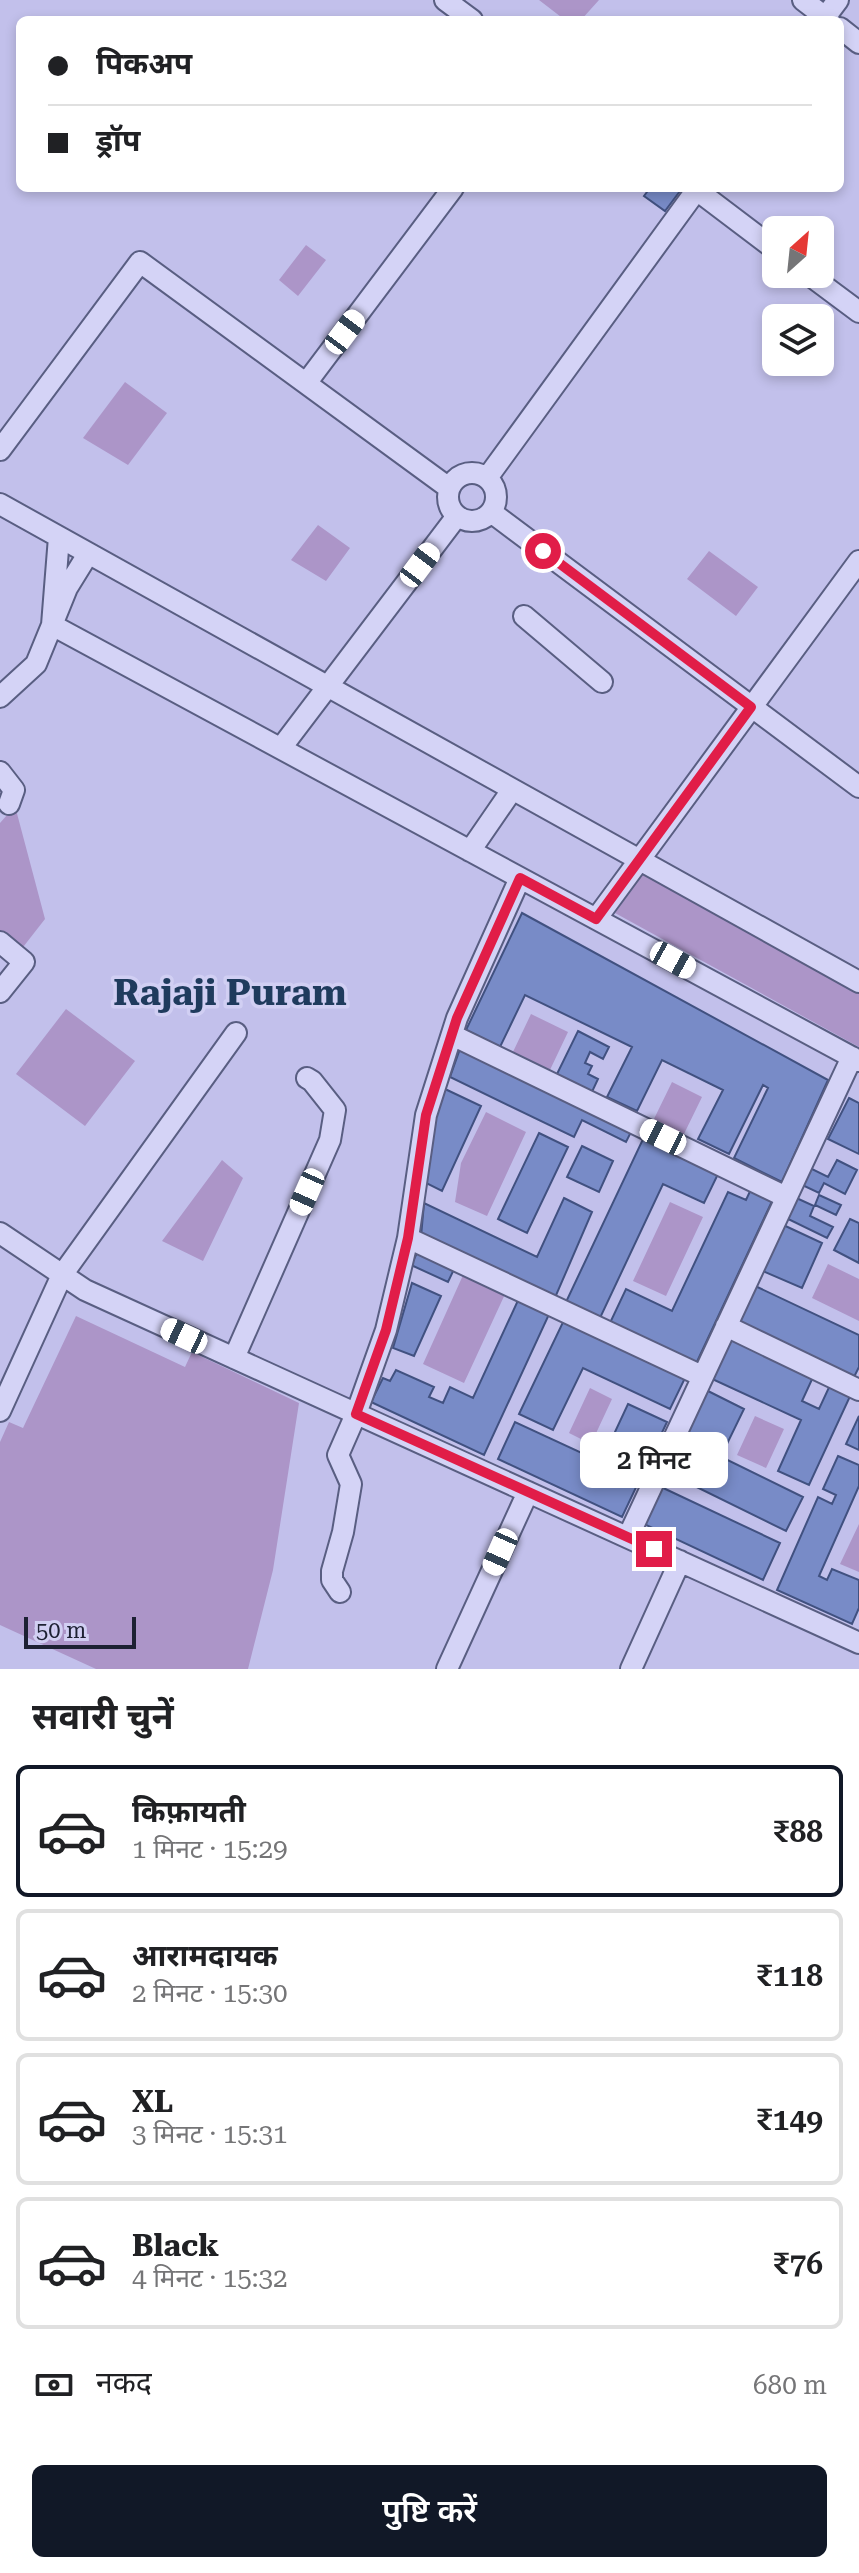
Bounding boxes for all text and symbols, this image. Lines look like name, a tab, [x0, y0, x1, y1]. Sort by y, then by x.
text: पिकअप	[96, 46, 192, 81]
text: ड्रॉप	[96, 123, 140, 158]
north arrow	[762, 216, 834, 288]
map controls	[762, 216, 834, 376]
button: layers	[762, 304, 834, 376]
car	[321, 306, 369, 358]
route start	[525, 533, 561, 569]
car	[396, 539, 444, 591]
car	[646, 938, 700, 982]
district label: Rajaji Puram	[113, 972, 347, 1014]
car	[636, 1116, 690, 1158]
car	[286, 1165, 328, 1219]
car	[157, 1315, 211, 1357]
callout: 2 मिनट	[580, 1433, 728, 1489]
text: 2 मिनट	[617, 1445, 691, 1475]
car	[479, 1525, 521, 1579]
route end	[636, 1531, 672, 1567]
scale bar	[24, 1613, 136, 1649]
text: 50 m	[36, 1618, 86, 1643]
text: सवारी चुनें	[32, 1696, 174, 1738]
text: किफ़ायती	[132, 1794, 246, 1829]
icon: car	[36, 1795, 108, 1867]
text: ₹88	[773, 1814, 823, 1849]
text: 1 मिनट · 15:29	[132, 1834, 288, 1864]
text: आरामदायक	[132, 1938, 278, 1973]
icon: car	[36, 1939, 108, 2011]
text: ₹118	[756, 1958, 823, 1993]
text: 2 मिनट · 15:30	[132, 1978, 288, 2008]
icon: car	[36, 2083, 108, 2155]
text: XL	[132, 2084, 173, 2119]
text: ₹149	[756, 2102, 823, 2137]
text: 3 मिनट · 15:31	[132, 2119, 288, 2149]
icon: car	[36, 2227, 108, 2299]
text: Black	[132, 2228, 219, 2263]
text: ₹76	[773, 2246, 823, 2281]
text: 4 मिनट · 15:32	[132, 2263, 288, 2293]
icon: cash	[32, 2363, 76, 2407]
text: नकद	[96, 2365, 152, 2400]
text: 680 m	[753, 2370, 827, 2400]
button: पुष्टि करें	[32, 2465, 827, 2557]

